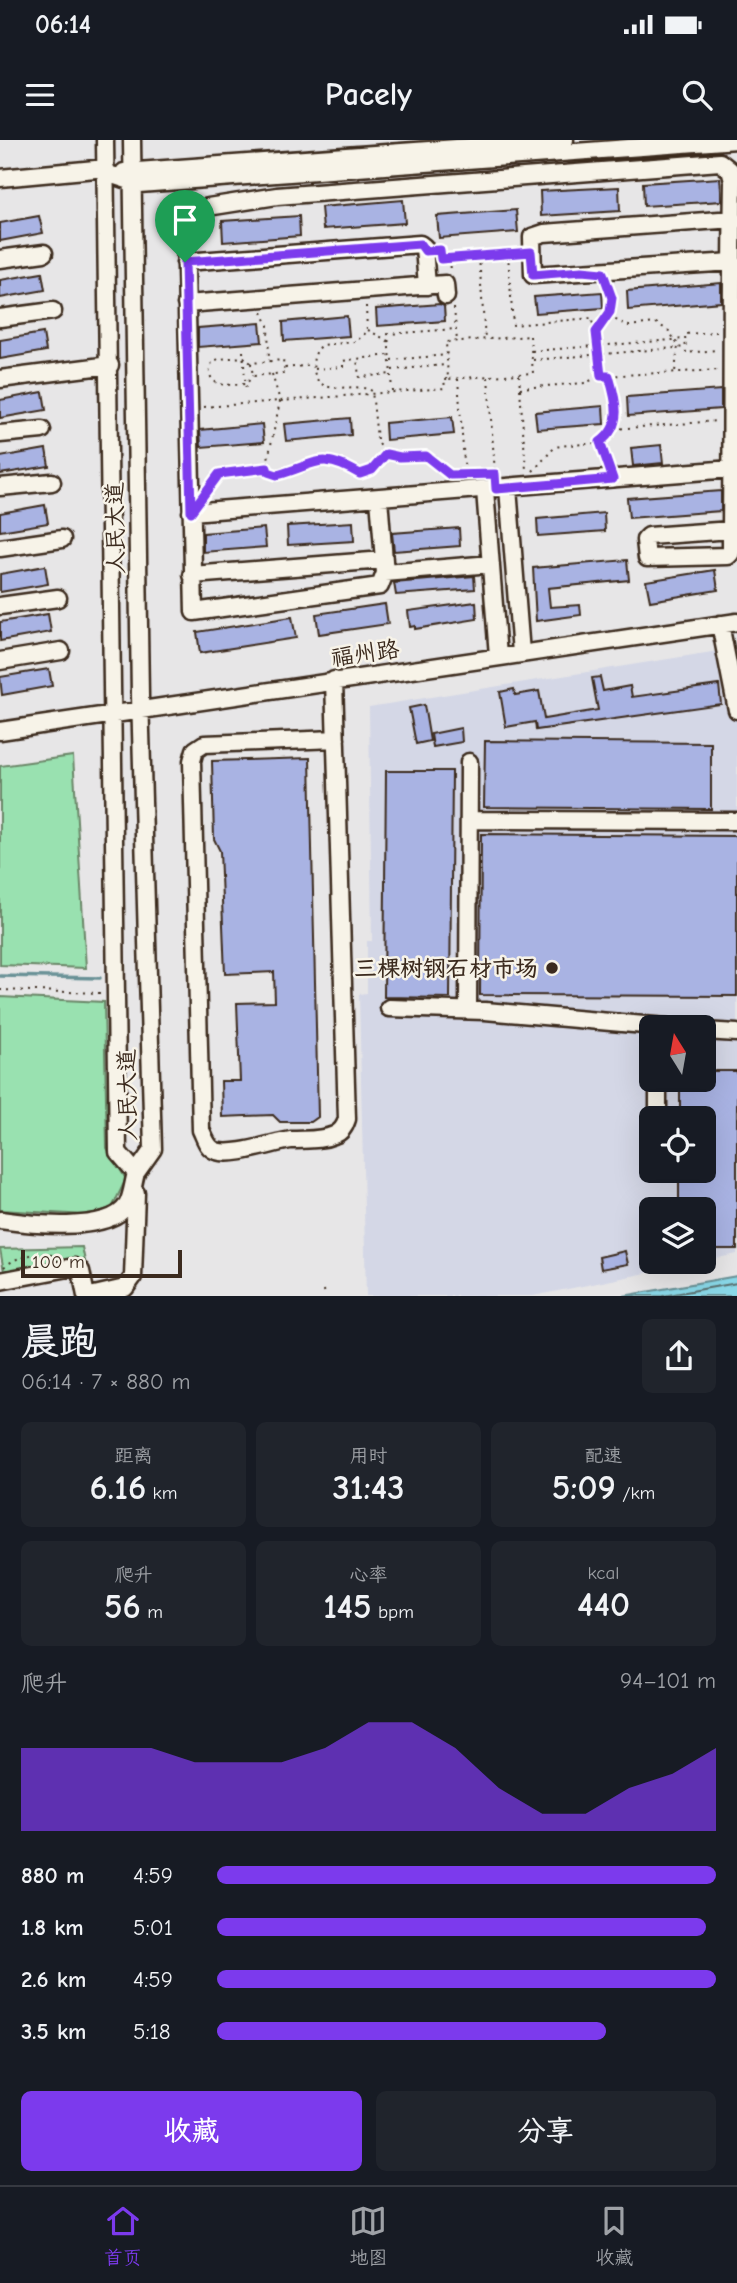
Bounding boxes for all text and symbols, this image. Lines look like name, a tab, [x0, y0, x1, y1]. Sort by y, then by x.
text: 06:14	[35, 10, 91, 40]
icon: menu	[21, 76, 59, 114]
text: Pacely	[325, 76, 412, 113]
icon: search	[678, 76, 716, 114]
pin	[155, 190, 215, 262]
icon: arrive	[166, 201, 204, 239]
street label: 人民大道	[101, 482, 130, 574]
street label: 福州路	[329, 635, 401, 672]
place label: 三棵树钢石材市场	[354, 955, 538, 982]
marker: 三棵树钢石材市场	[544, 960, 560, 976]
north arrow	[639, 1015, 716, 1092]
map controls	[639, 1015, 716, 1274]
street label: 人民大道	[113, 1049, 142, 1141]
button: locate	[639, 1106, 716, 1183]
button: layers	[639, 1197, 716, 1274]
scale bar	[21, 1247, 182, 1279]
text: 100 m	[32, 1251, 85, 1273]
button: share	[642, 1319, 716, 1393]
text: 晨跑	[21, 1320, 97, 1364]
text: 06:14 · 7 × 880 m	[21, 1368, 191, 1395]
text: 距离	[114, 1445, 153, 1467]
text: 用时	[349, 1445, 388, 1467]
text: 配速	[584, 1445, 623, 1467]
text: 6.16	[90, 1467, 146, 1508]
text: 31:43	[333, 1467, 404, 1508]
text: 5:09	[552, 1467, 616, 1508]
text: km	[146, 1482, 177, 1504]
text: /km	[616, 1482, 655, 1504]
text: kcal	[588, 1562, 619, 1584]
text: 爬升	[114, 1564, 153, 1586]
text: 心率	[349, 1564, 388, 1586]
text: 440	[577, 1584, 630, 1625]
text: 56	[104, 1586, 141, 1627]
text: 145	[323, 1586, 372, 1627]
text: m	[141, 1601, 163, 1623]
text: bpm	[372, 1601, 414, 1623]
text: 94–101 m	[620, 1667, 716, 1694]
text: 爬升	[21, 1670, 67, 1697]
text: 880 m	[21, 1862, 84, 1889]
text: 4:59	[133, 1862, 173, 1889]
text: 1.8 km	[21, 1914, 84, 1941]
text: 5:01	[133, 1914, 173, 1941]
text: 2.6 km	[21, 1966, 86, 1993]
text: 4:59	[133, 1966, 173, 1993]
text: 3.5 km	[21, 2018, 86, 2045]
text: 5:18	[133, 2018, 171, 2045]
button: 收藏	[21, 2091, 362, 2171]
button: 分享	[376, 2091, 716, 2171]
tab: 首页	[104, 2202, 142, 2269]
tab: 地图	[349, 2202, 387, 2269]
tab: 收藏	[595, 2202, 633, 2269]

